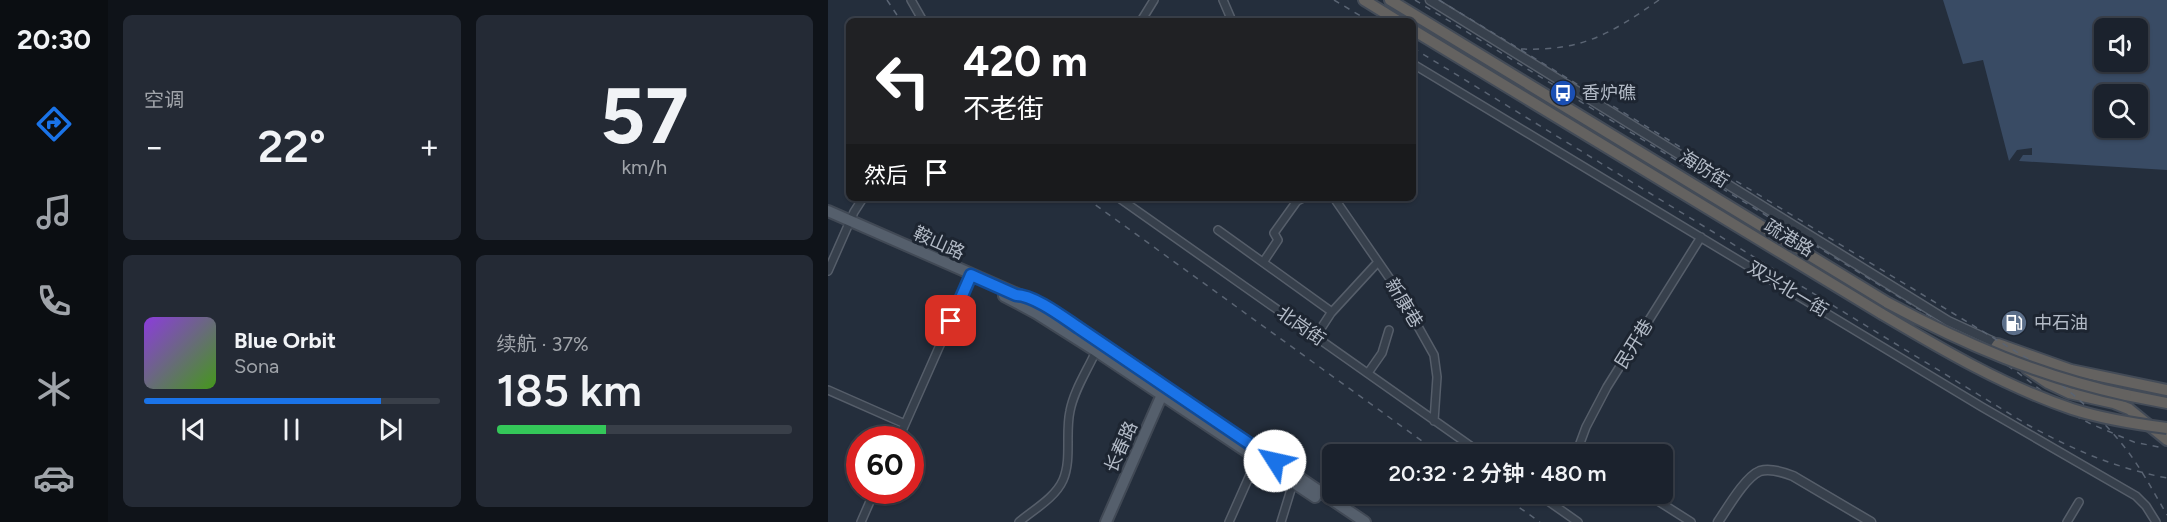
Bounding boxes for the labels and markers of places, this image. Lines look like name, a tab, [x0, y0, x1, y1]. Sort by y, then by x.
bus stop icon: 香炉礁	[1548, 78, 1578, 108]
place label: 香炉礁	[1582, 82, 1636, 104]
pin	[925, 295, 976, 346]
fuel station icon: 中石油	[1999, 308, 2029, 338]
place label: 中石油	[2034, 312, 2088, 334]

